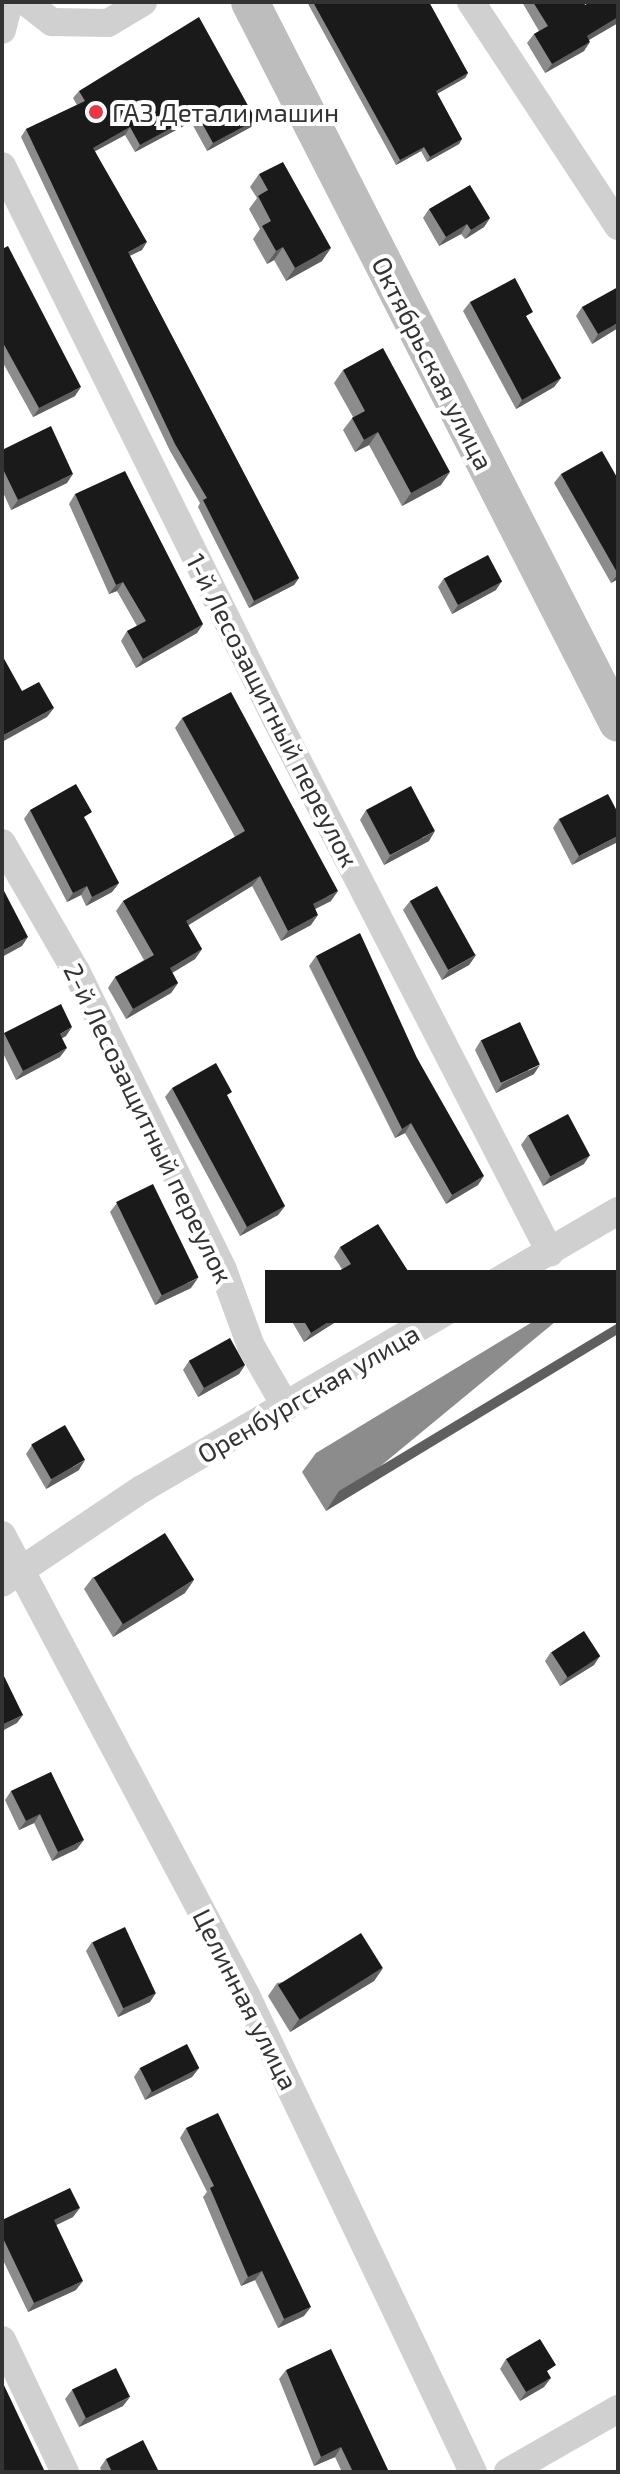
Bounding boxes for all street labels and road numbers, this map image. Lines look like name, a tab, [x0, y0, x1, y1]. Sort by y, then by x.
street label: Октябрьская улица	[366, 251, 500, 475]
street label: 1-й Лесозащитный переулок	[180, 548, 366, 872]
street label: 2-й Лесозащитный переулок	[58, 958, 240, 1288]
street label: Оренбургская улица	[192, 1317, 424, 1469]
street label: Целинная улица	[187, 1903, 305, 2095]

